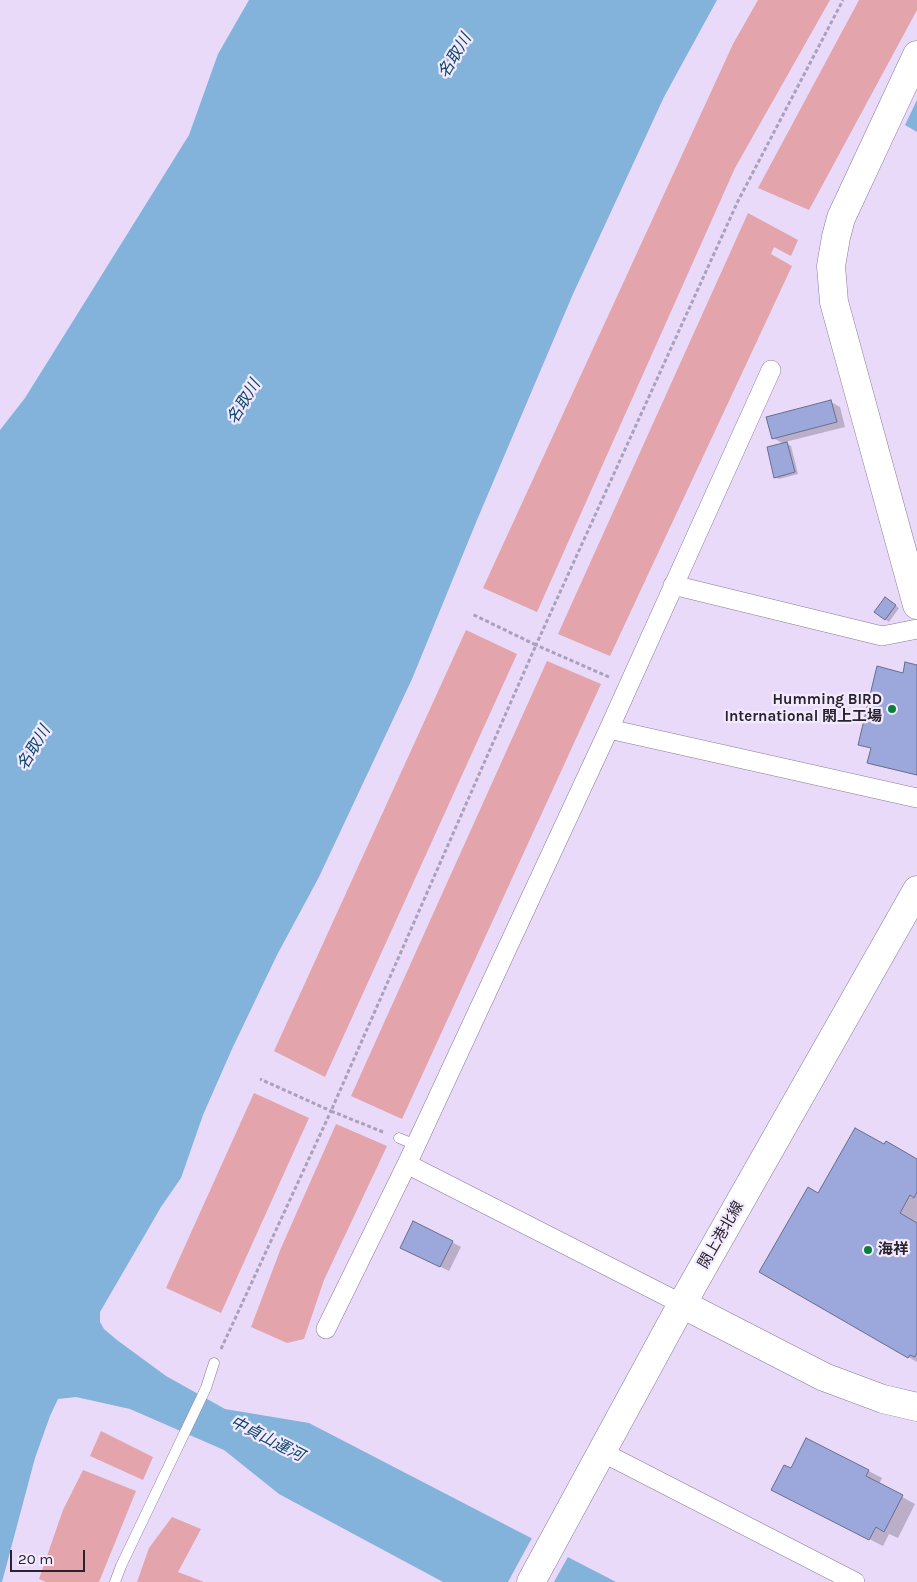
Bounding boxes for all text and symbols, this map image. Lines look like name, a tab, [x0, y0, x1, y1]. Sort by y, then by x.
water label: 名取川	[434, 30, 476, 82]
water label: 名取川	[223, 376, 265, 428]
place label: Humming BIRD International 閖上工場	[724, 691, 882, 726]
marker: Humming BIRD International 閖上工場	[886, 703, 898, 715]
water label: 名取川	[13, 722, 55, 774]
street label: 閖上港北線	[694, 1198, 748, 1272]
place label: 海祥	[878, 1241, 908, 1259]
marker: 海祥	[862, 1244, 874, 1256]
water label: 中貞山運河	[227, 1412, 307, 1466]
scale bar	[12, 1540, 88, 1572]
text: 20 m	[18, 1550, 53, 1568]

